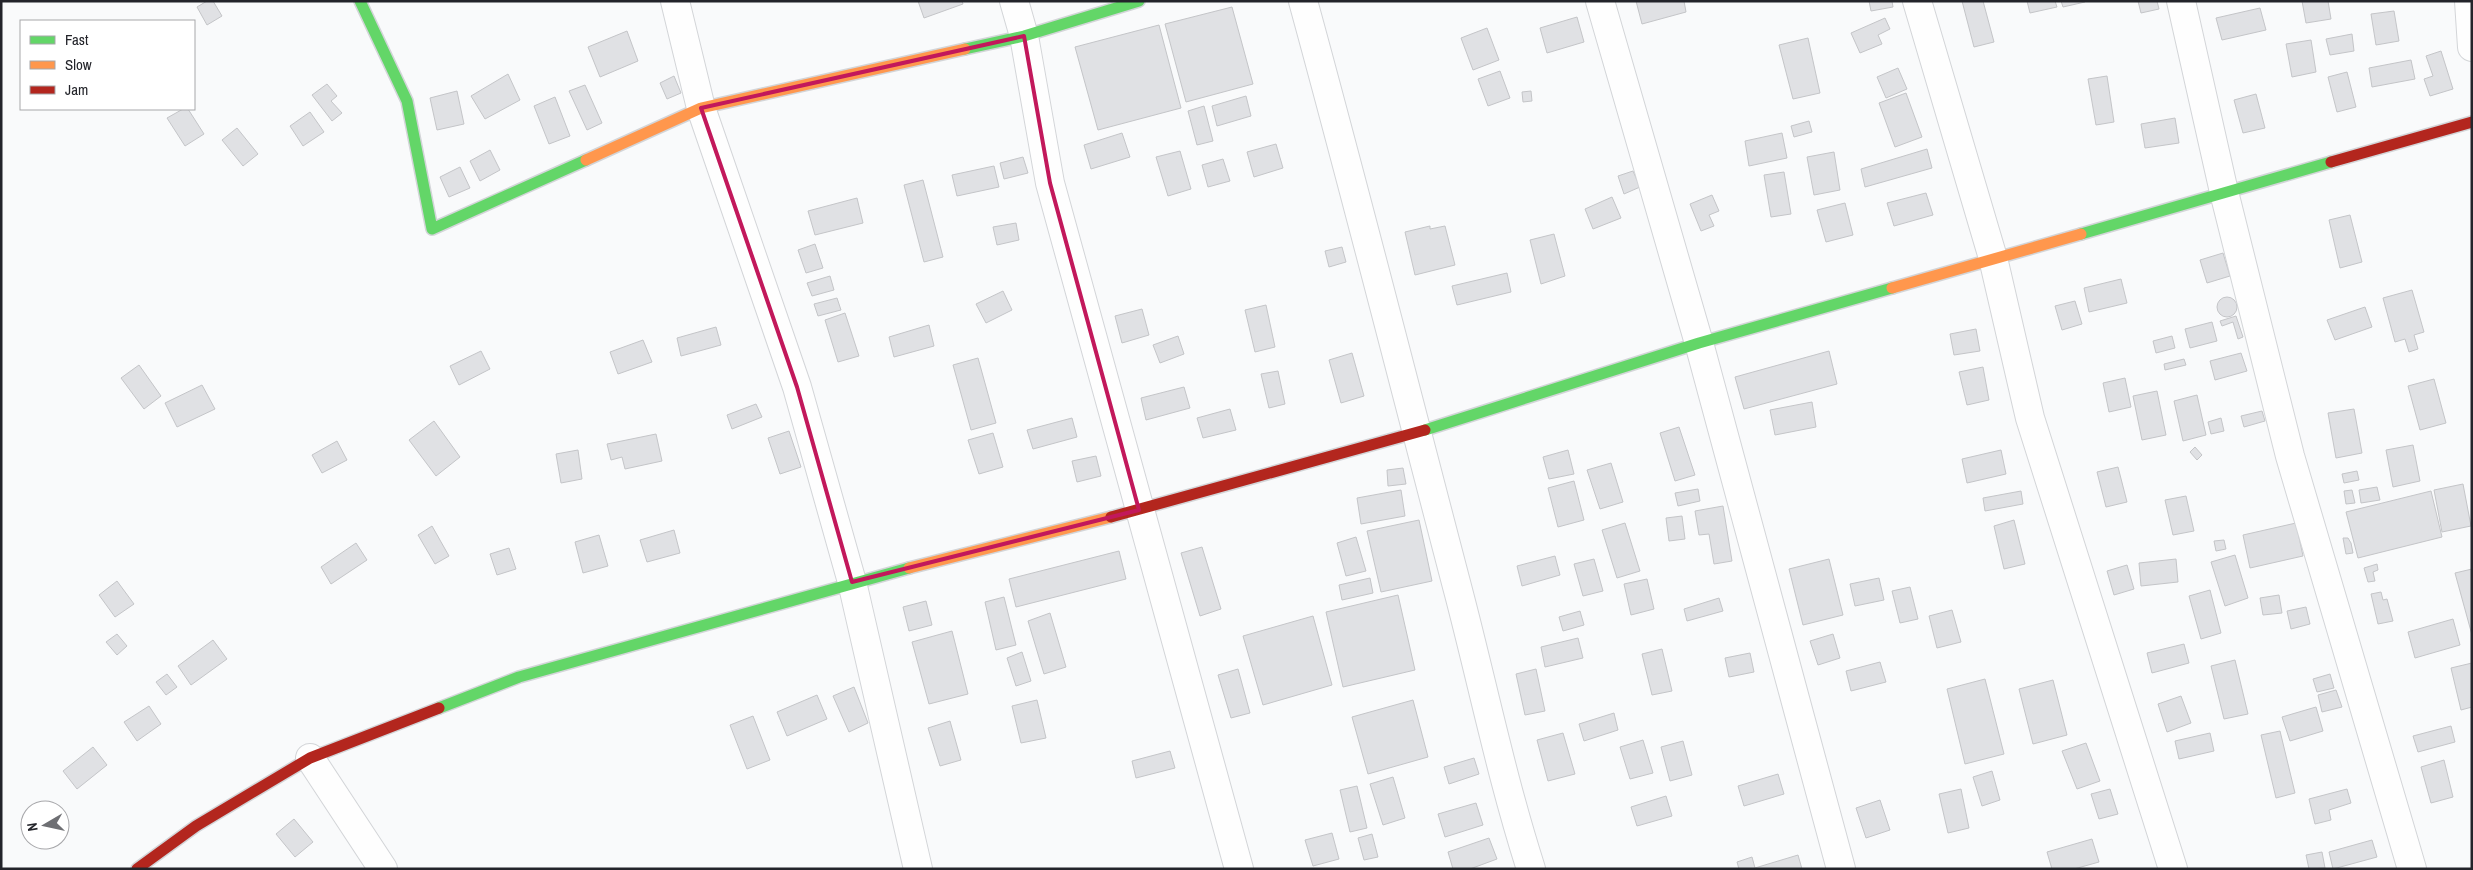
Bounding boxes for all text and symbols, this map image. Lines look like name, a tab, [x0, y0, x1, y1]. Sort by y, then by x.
legend	[20, 20, 195, 110]
text: Fast	[65, 29, 89, 50]
text: Slow	[65, 54, 92, 75]
text: Jam	[65, 79, 88, 100]
north arrow	[20, 800, 70, 850]
text: N	[23, 822, 42, 833]

